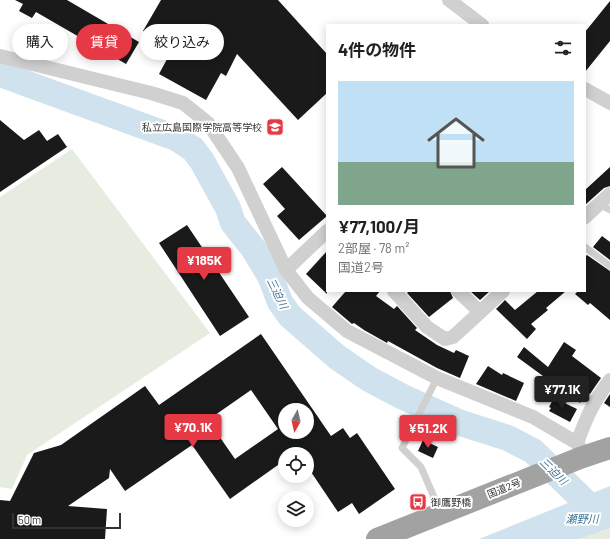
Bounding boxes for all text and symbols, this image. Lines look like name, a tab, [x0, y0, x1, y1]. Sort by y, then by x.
chip: 購入	[12, 24, 68, 60]
chip: 賃貸	[76, 24, 132, 60]
chip: 絞り込み	[140, 24, 224, 60]
icon: filters	[552, 37, 574, 59]
text: 4件の物件	[338, 39, 416, 59]
icon: home	[420, 107, 492, 179]
school or university icon: 私立広島国際学院高等学校	[265, 117, 285, 137]
place label: 私立広島国際学院高等学校	[142, 121, 262, 133]
text: ¥77,100/月	[338, 216, 420, 236]
text: 2部屋 · 78 m²	[338, 240, 409, 256]
pin: ¥185K	[176, 247, 232, 281]
text: ¥185K	[186, 252, 222, 268]
text: 国道2号	[338, 259, 384, 275]
water label: 三迫川	[265, 275, 292, 312]
pin: ¥77.1K	[529, 376, 595, 410]
text: ¥77.1K	[543, 381, 581, 397]
north arrow	[278, 403, 314, 439]
map controls	[278, 403, 314, 527]
pin: ¥70.1K	[160, 414, 226, 448]
pin: ¥51.2K	[395, 415, 461, 449]
text: ¥70.1K	[173, 419, 213, 435]
text: ¥51.2K	[408, 420, 448, 436]
button: locate	[278, 447, 314, 483]
water label: 三迫川	[538, 455, 571, 488]
street label: 国道2号	[485, 476, 523, 500]
button: layers	[278, 491, 314, 527]
bus stop icon: 御鷹野橋	[408, 492, 428, 512]
place label: 御鷹野橋	[431, 496, 471, 508]
scale bar	[12, 511, 121, 530]
water label: 瀬野川	[566, 512, 599, 525]
text: 50 m	[18, 513, 41, 526]

